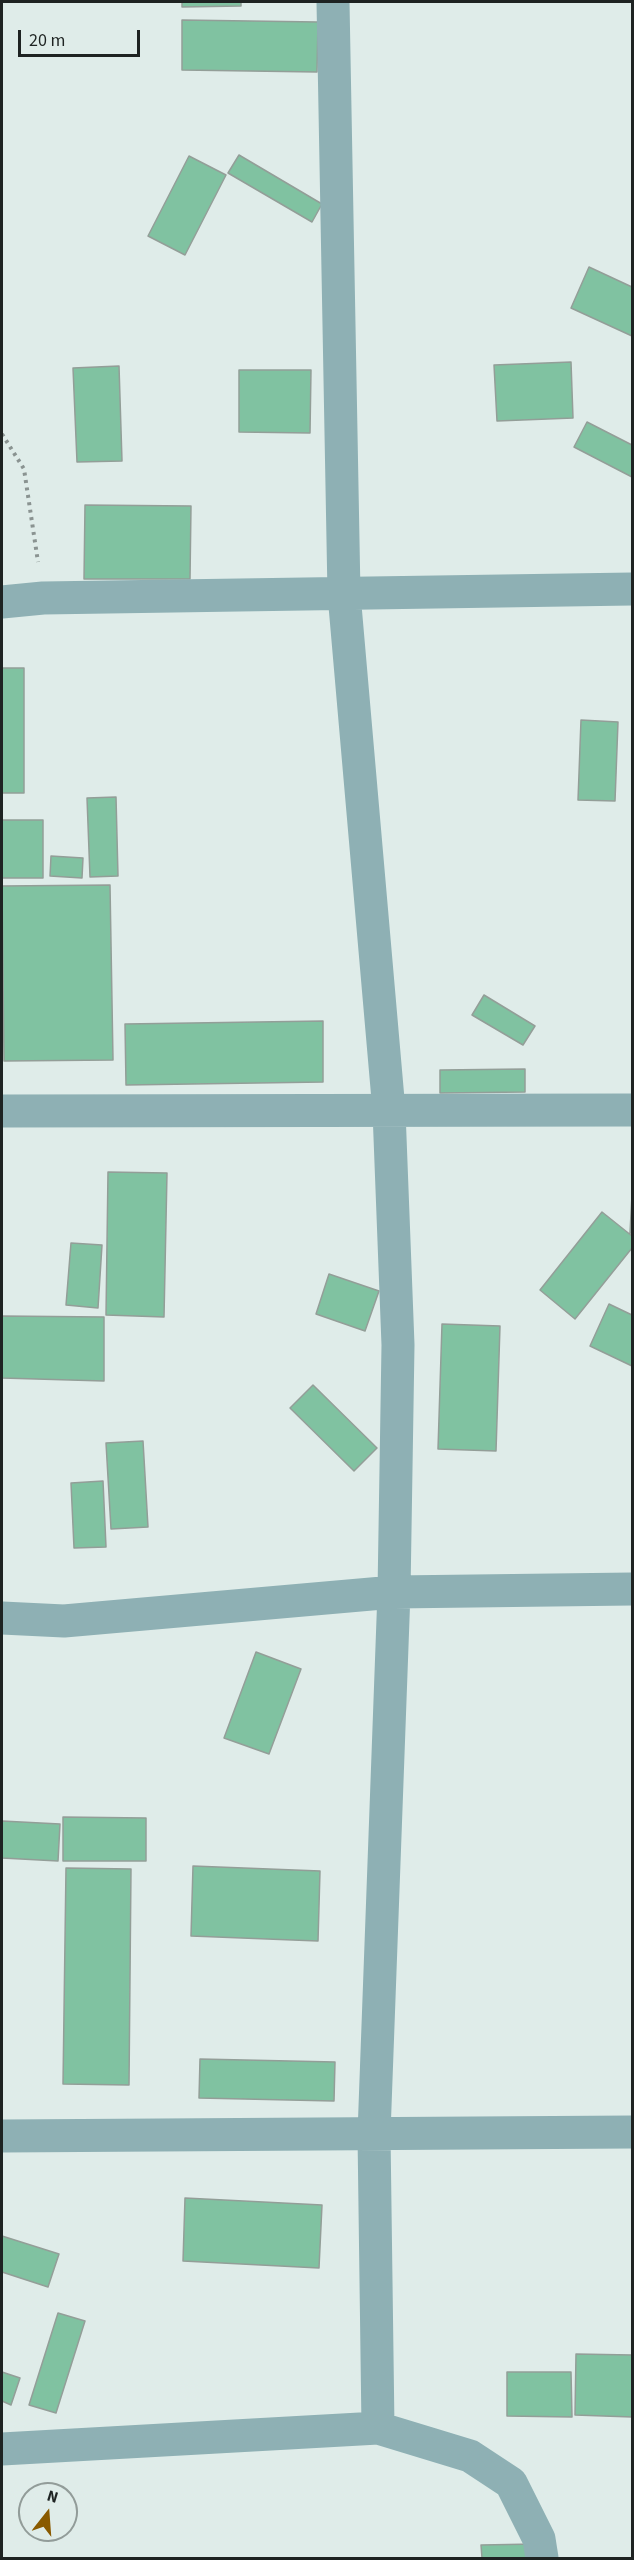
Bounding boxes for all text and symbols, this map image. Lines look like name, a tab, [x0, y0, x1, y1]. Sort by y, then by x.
scale bar	[21, 18, 142, 56]
text: 20 m	[29, 28, 65, 53]
north arrow	[18, 2482, 78, 2542]
text: N	[44, 2485, 61, 2509]

